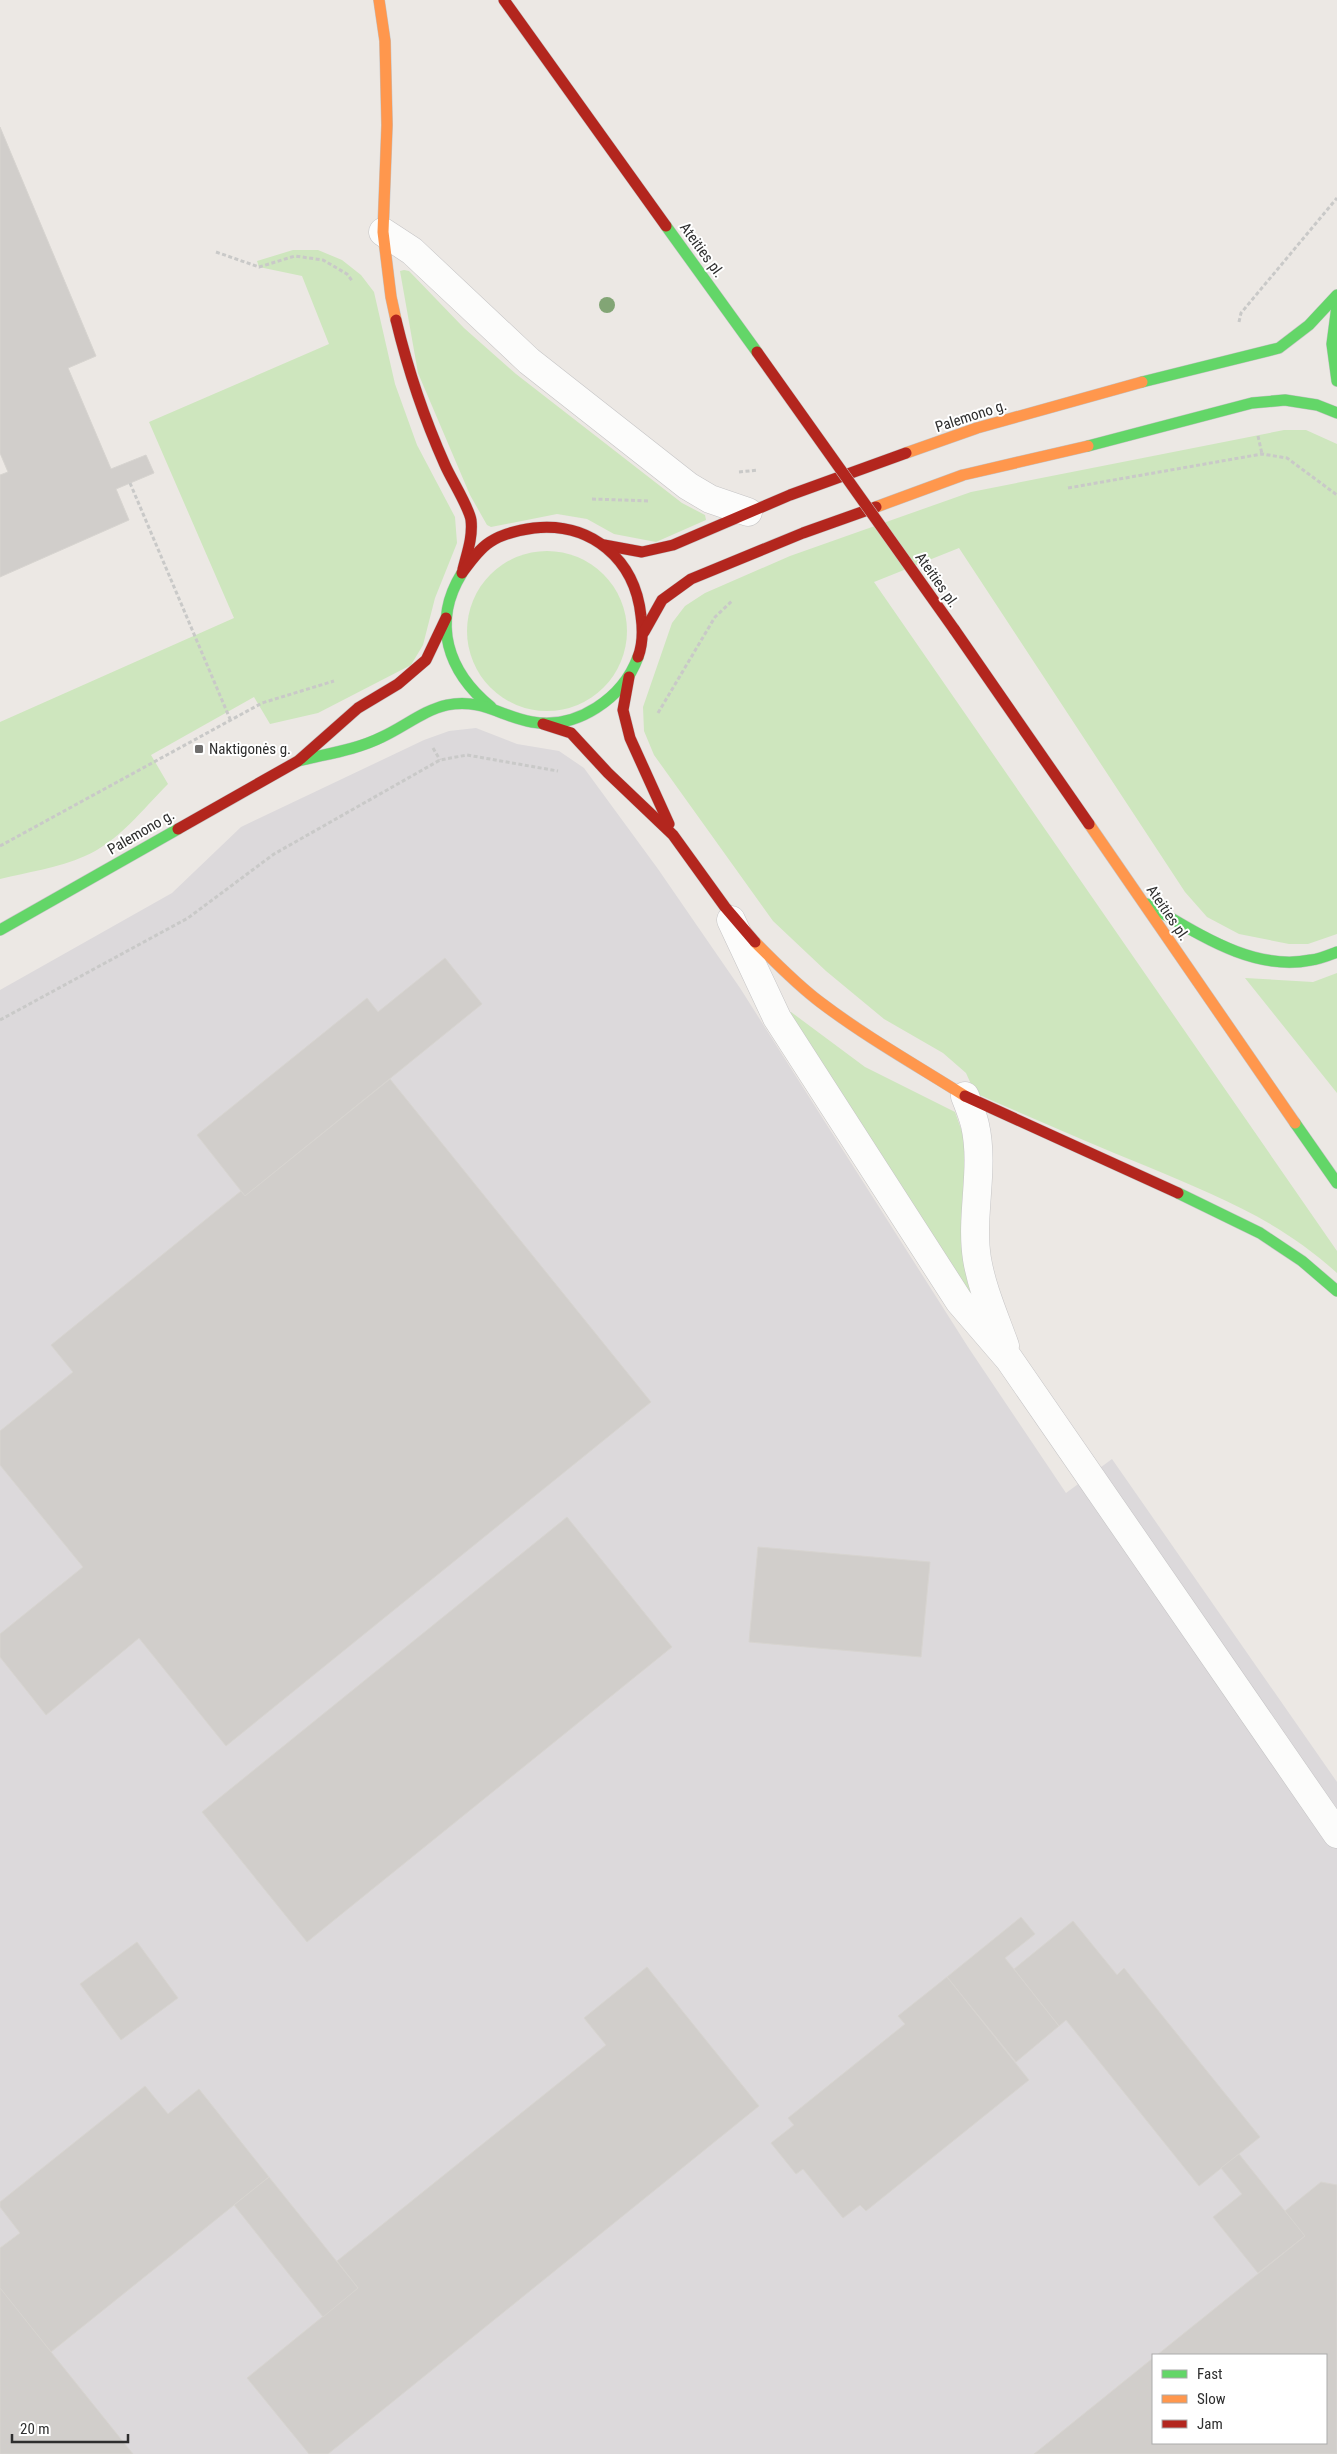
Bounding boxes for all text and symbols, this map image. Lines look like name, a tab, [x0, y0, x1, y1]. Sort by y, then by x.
street label: Ateities pl.	[676, 219, 728, 281]
street label: Palemono g.	[933, 396, 1009, 436]
street label: Ateities pl.	[911, 549, 963, 611]
place label: Naktigonės g.	[209, 740, 291, 758]
marker: Naktigonės g.	[193, 743, 205, 755]
street label: Palemono g.	[104, 806, 178, 858]
street label: Ateities pl.	[1143, 882, 1193, 944]
legend	[1152, 2354, 1327, 2444]
text: Fast	[1197, 2365, 1222, 2383]
text: Slow	[1197, 2390, 1226, 2408]
scale bar	[12, 2412, 129, 2444]
text: Jam	[1197, 2415, 1223, 2433]
text: 20 m	[20, 2420, 50, 2438]

